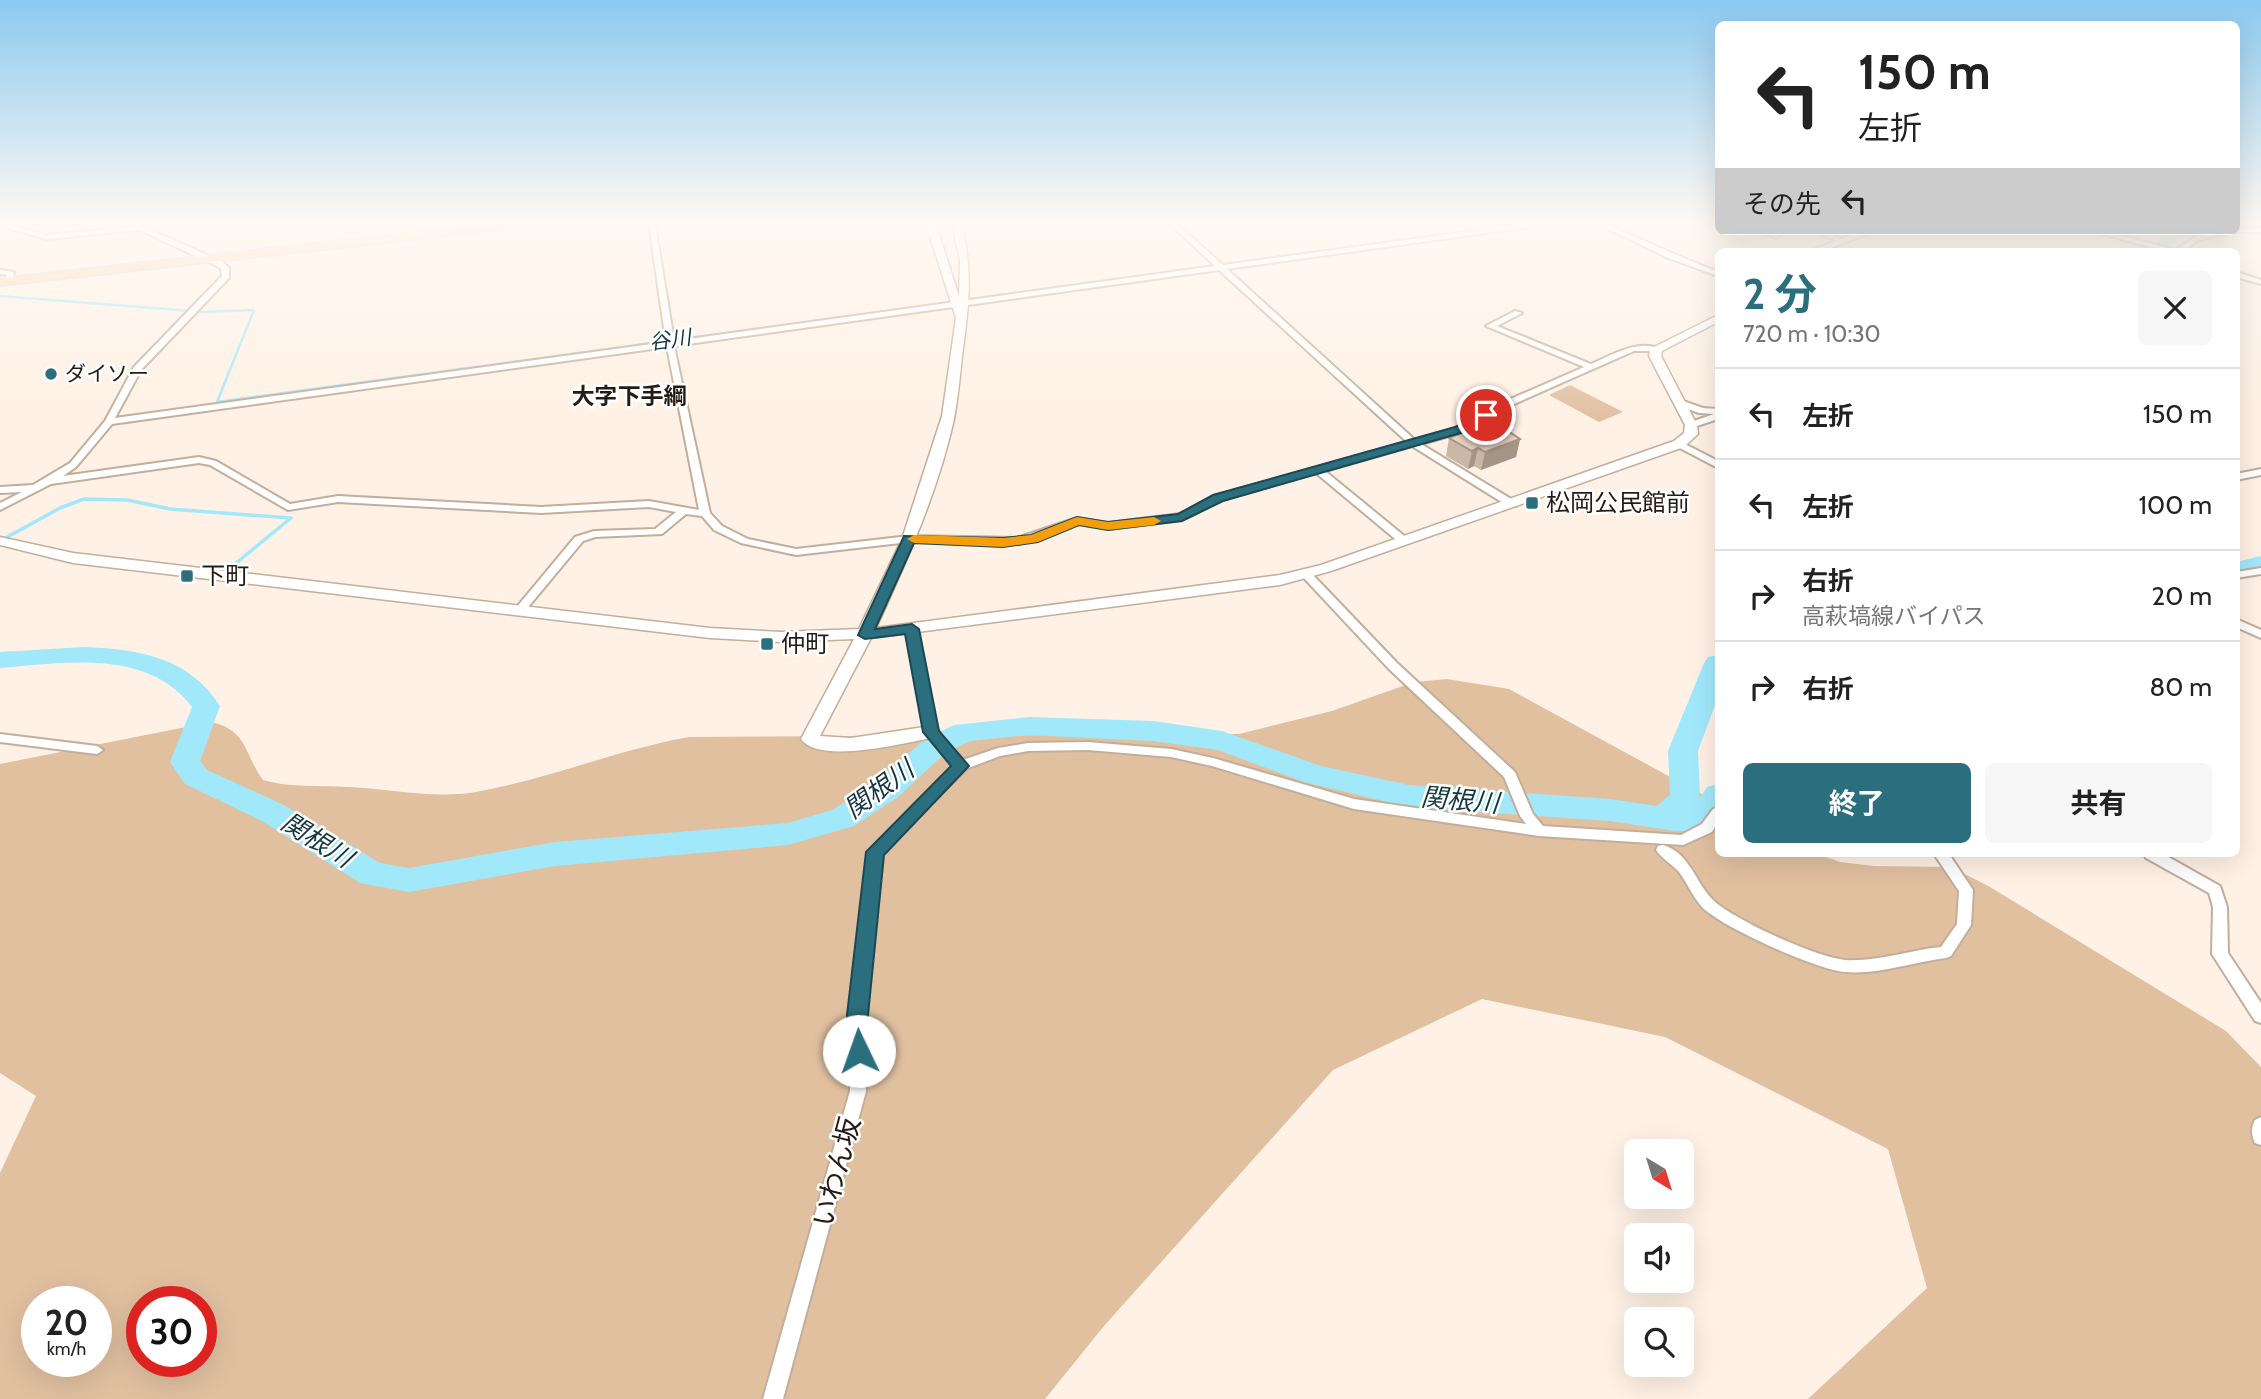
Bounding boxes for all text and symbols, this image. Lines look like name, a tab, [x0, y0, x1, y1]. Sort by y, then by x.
text: 150 m	[1858, 42, 1991, 101]
icon: left	[1743, 49, 1834, 140]
text: 左折	[1858, 108, 1922, 147]
icon: left	[1835, 182, 1873, 220]
text: その先	[1743, 188, 1821, 220]
text: 2 分	[1743, 268, 1817, 320]
button: close	[2138, 271, 2212, 345]
text: 720 m · 10:30	[1743, 320, 1881, 348]
water label: 谷川	[647, 324, 694, 355]
place label: ダイソー	[65, 361, 149, 386]
marker: ダイソー	[43, 366, 59, 382]
district label: 大字下手綱	[572, 382, 687, 410]
pin	[1456, 385, 1516, 445]
icon: left	[1743, 395, 1781, 433]
icon: arrive	[1467, 396, 1505, 434]
text: 150 m	[2143, 398, 2212, 430]
text: 左折	[1802, 400, 1854, 432]
icon: left	[1743, 486, 1781, 524]
place label: 松岡公民館前	[1546, 488, 1690, 517]
text: 100 m	[2139, 489, 2212, 521]
text: 左折	[1802, 491, 1854, 523]
marker: 松岡公民館前	[1524, 495, 1540, 511]
place label: 下町	[201, 561, 249, 590]
text: 右折	[1802, 565, 1854, 597]
marker: 下町	[179, 568, 195, 584]
icon: right	[1743, 577, 1781, 615]
text: 20 m	[2152, 580, 2212, 612]
text: 高萩塙線バイパス	[1802, 602, 1986, 630]
place label: 仲町	[781, 629, 829, 658]
marker: 仲町	[759, 636, 775, 652]
icon: right	[1743, 668, 1781, 706]
text: 80 m	[2149, 671, 2212, 703]
text: 右折	[1802, 673, 1854, 705]
water label: 関根川	[838, 751, 922, 825]
button: 終了	[1743, 763, 1971, 843]
button: 共有	[1985, 763, 2212, 843]
water label: 関根川	[1420, 781, 1503, 820]
water label: 関根川	[275, 806, 361, 876]
position arrow	[822, 1014, 896, 1088]
street label: いわん坂	[805, 1114, 867, 1230]
north arrow	[1624, 1139, 1694, 1209]
map controls	[1624, 1139, 1694, 1377]
button: sound	[1624, 1223, 1694, 1293]
speed limit sign: 30	[126, 1286, 217, 1377]
text: 20	[45, 1301, 88, 1344]
button: search	[1624, 1307, 1694, 1377]
text: km/h	[47, 1338, 86, 1360]

